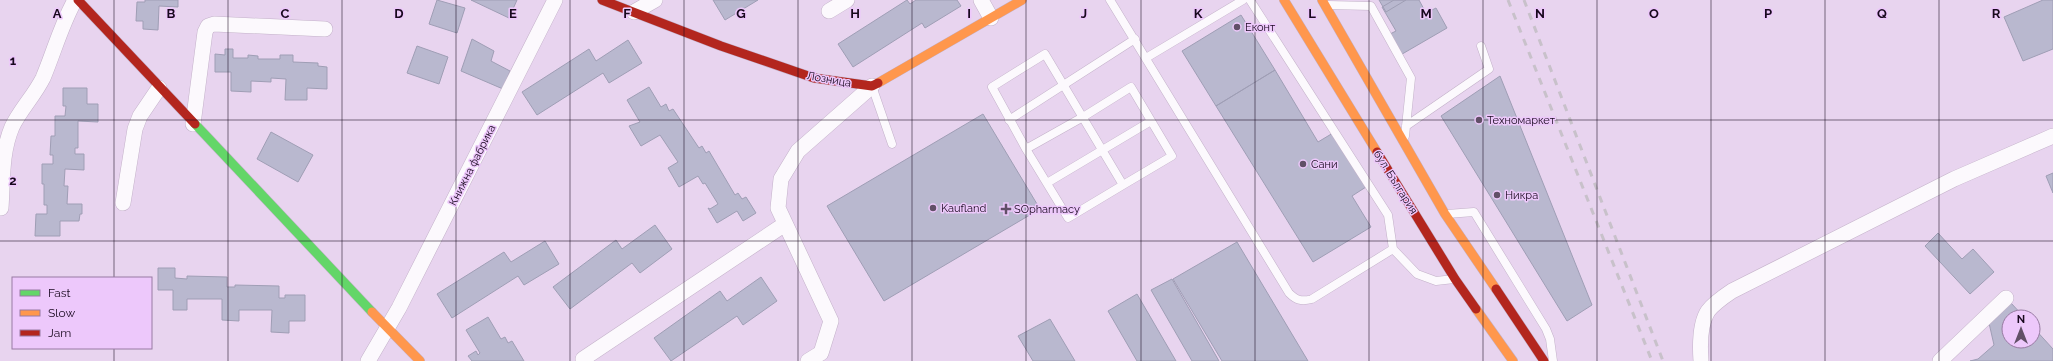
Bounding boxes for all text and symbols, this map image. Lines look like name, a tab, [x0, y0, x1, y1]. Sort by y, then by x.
text: A	[53, 6, 62, 21]
text: B	[167, 6, 176, 21]
text: C	[281, 6, 290, 21]
text: D	[394, 6, 404, 21]
text: E	[509, 6, 517, 21]
text: F	[623, 6, 631, 21]
text: G	[736, 6, 746, 21]
text: H	[850, 6, 860, 21]
text: I	[967, 6, 971, 21]
text: J	[1081, 6, 1087, 21]
text: K	[1194, 6, 1203, 21]
text: L	[1308, 6, 1316, 21]
text: M	[1420, 6, 1432, 21]
text: N	[1535, 6, 1545, 21]
text: O	[1649, 6, 1659, 21]
text: P	[1764, 6, 1772, 21]
text: Q	[1877, 6, 1887, 21]
text: R	[1992, 6, 2001, 21]
place label: Еконт	[1245, 21, 1276, 34]
marker: Еконт	[1232, 22, 1242, 32]
text: 1	[10, 53, 17, 68]
street label: Лозница	[806, 69, 852, 90]
place label: Техномаркет	[1487, 114, 1556, 127]
marker: Техномаркет	[1474, 115, 1484, 125]
street label: Книжна фабрика	[446, 123, 498, 208]
street label: бул. България	[1371, 148, 1420, 217]
place label: Сани	[1311, 158, 1338, 171]
marker: Сани	[1298, 159, 1308, 169]
text: 2	[9, 173, 17, 188]
place label: Никра	[1505, 189, 1538, 202]
marker: Никра	[1492, 190, 1502, 200]
place label: Kaufland	[941, 202, 986, 215]
marker: Kaufland	[928, 203, 938, 213]
place label: SOpharmacy	[1014, 203, 1080, 216]
marker: SOpharmacy	[1001, 204, 1011, 214]
legend	[12, 277, 152, 349]
text: Fast	[48, 286, 71, 300]
text: Slow	[48, 306, 75, 320]
north arrow	[2001, 309, 2041, 349]
text: N	[2017, 313, 2025, 326]
text: Jam	[48, 326, 71, 340]

